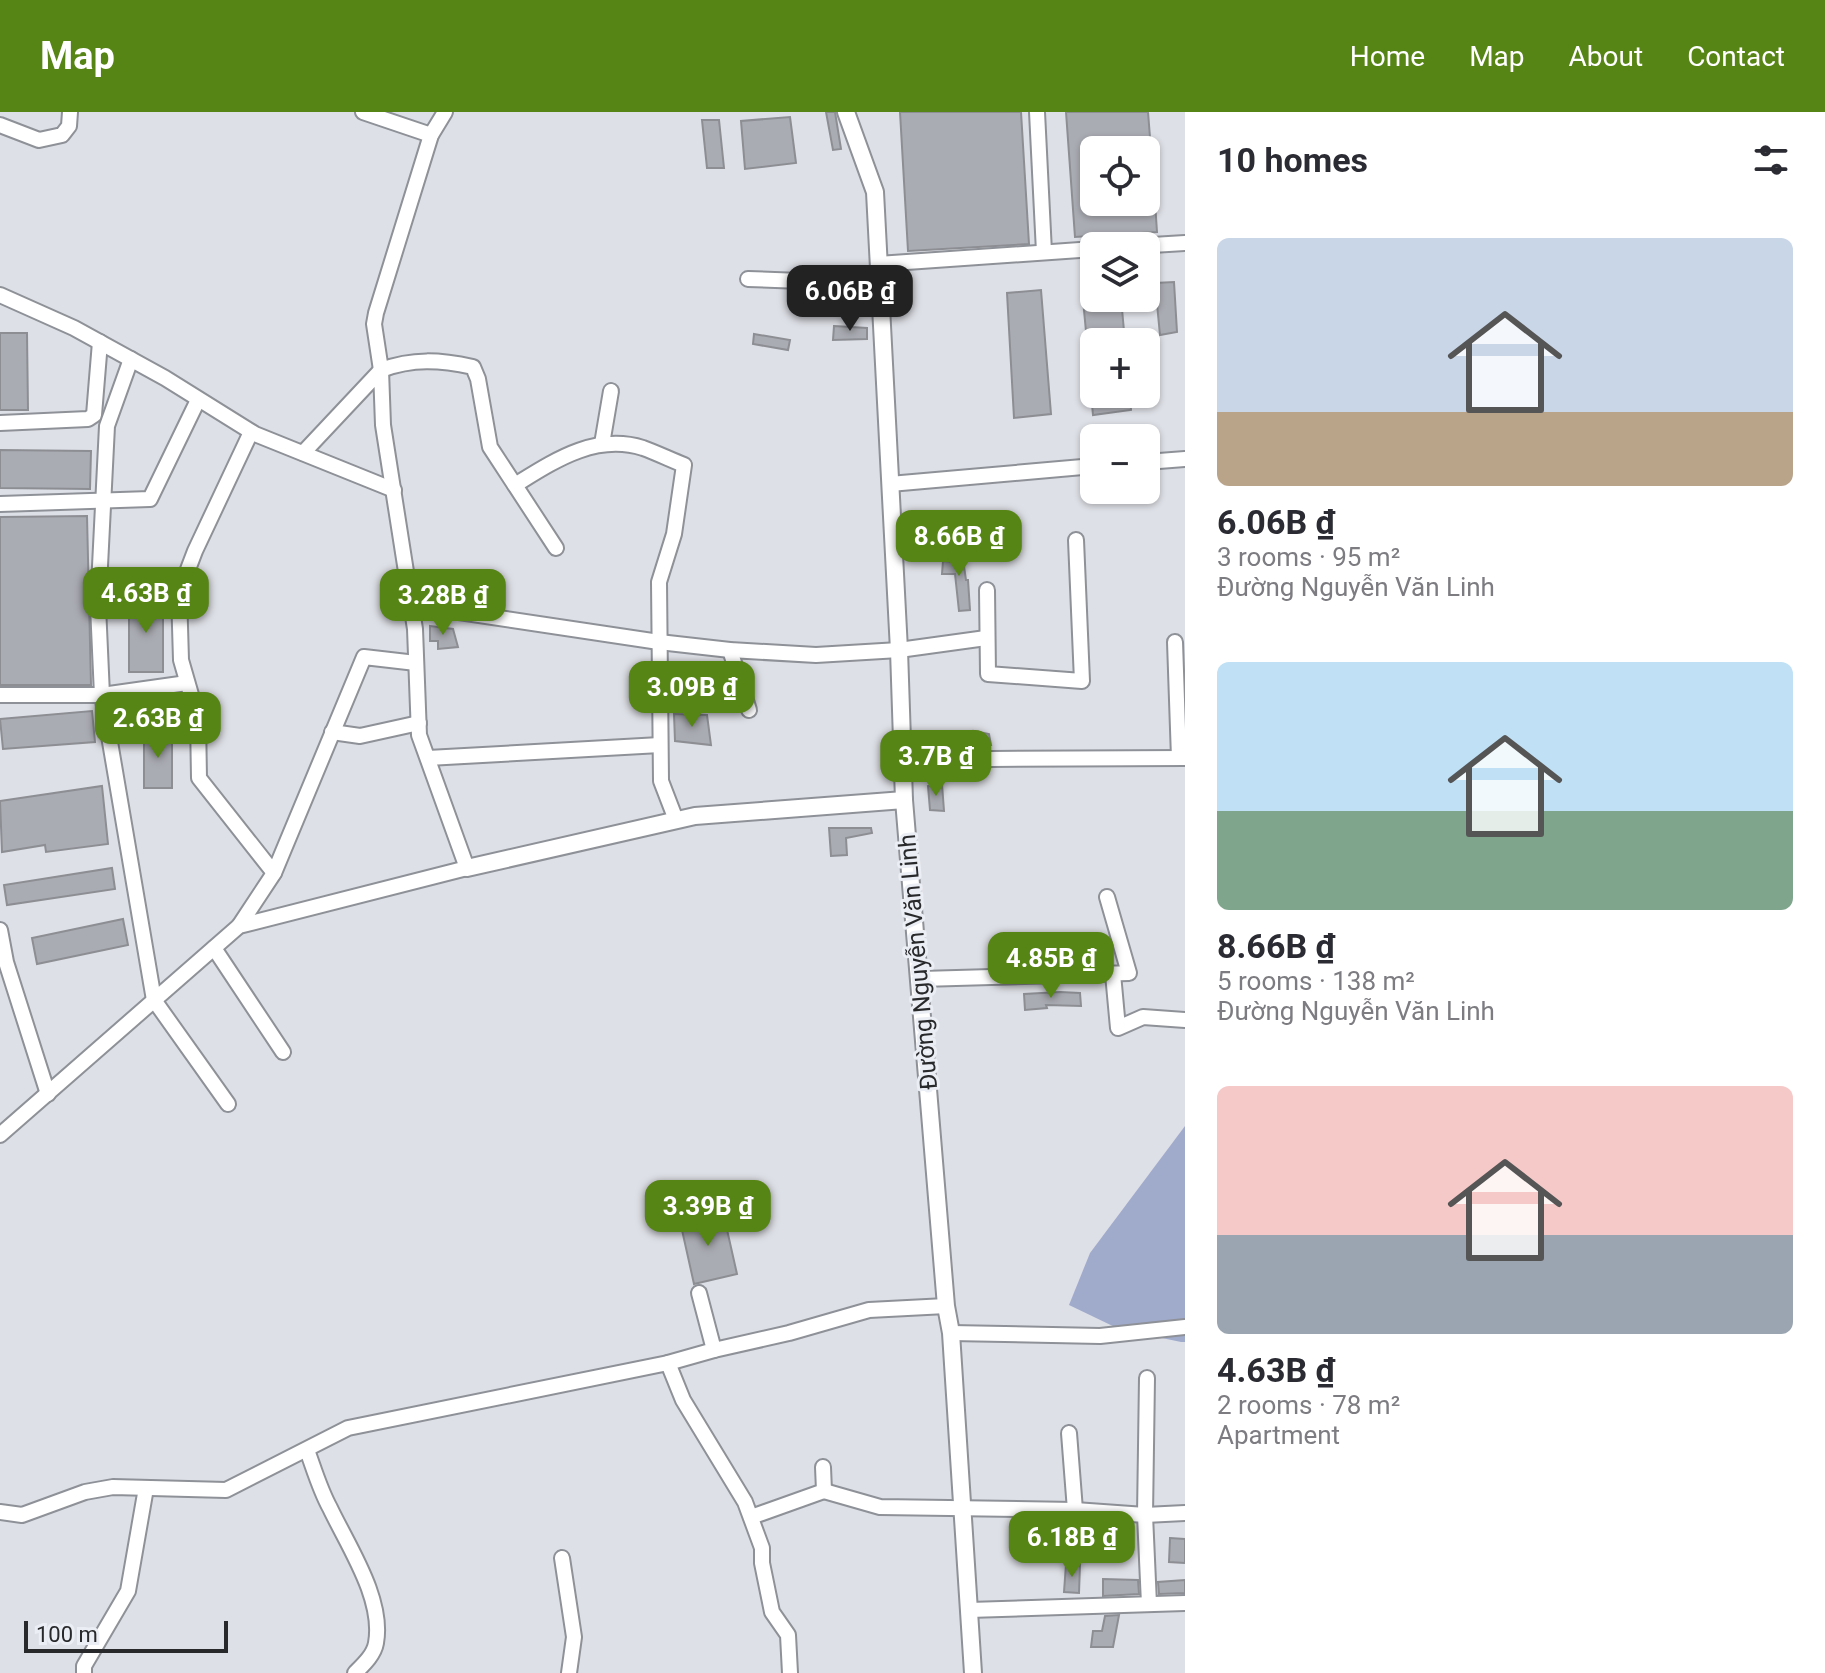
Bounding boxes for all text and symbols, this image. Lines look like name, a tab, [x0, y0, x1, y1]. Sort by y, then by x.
text: Map	[40, 34, 115, 78]
text: Home	[1350, 40, 1425, 73]
text: Map	[1469, 40, 1525, 73]
text: About	[1569, 40, 1643, 73]
text: Contact	[1687, 40, 1785, 73]
map controls	[1080, 136, 1160, 504]
button: locate	[1080, 136, 1160, 216]
icon: filters	[1749, 138, 1793, 182]
text: 10 homes	[1217, 140, 1368, 180]
button: layers	[1080, 232, 1160, 312]
pin: 6.06B ₫	[776, 265, 924, 333]
text: 6.06B ₫	[805, 276, 895, 306]
icon: home	[1433, 290, 1577, 434]
button: +	[1080, 328, 1160, 408]
button: −	[1080, 424, 1160, 504]
text: 6.06B ₫	[1217, 502, 1335, 542]
pin: 8.66B ₫	[885, 510, 1033, 578]
text: 8.66B ₫	[914, 521, 1004, 551]
text: 3 rooms · 95 m²	[1217, 542, 1400, 572]
pin: 4.63B ₫	[72, 567, 220, 635]
pin: 3.28B ₫	[369, 569, 517, 637]
text: Đường Nguyễn Văn Linh	[1217, 572, 1495, 602]
text: 4.63B ₫	[101, 578, 191, 608]
text: 3.28B ₫	[398, 580, 488, 610]
pin: 3.09B ₫	[618, 661, 766, 729]
text: 3.09B ₫	[647, 672, 737, 702]
pin: 2.63B ₫	[84, 692, 232, 760]
text: 2.63B ₫	[113, 703, 203, 733]
icon: home	[1433, 714, 1577, 858]
pin: 3.7B ₫	[871, 730, 1001, 798]
text: 3.7B ₫	[898, 741, 974, 771]
street label: Đường Nguyễn Văn Linh	[893, 833, 943, 1091]
text: 8.66B ₫	[1217, 926, 1335, 966]
pin: 4.85B ₫	[977, 932, 1125, 1000]
text: 4.85B ₫	[1006, 943, 1096, 973]
text: 5 rooms · 138 m²	[1217, 966, 1415, 996]
text: Đường Nguyễn Văn Linh	[1217, 996, 1495, 1026]
icon: home	[1433, 1138, 1577, 1282]
pin: 3.39B ₫	[634, 1180, 782, 1248]
text: 3.39B ₫	[663, 1191, 753, 1221]
text: 4.63B ₫	[1217, 1350, 1335, 1390]
text: 2 rooms · 78 m²	[1217, 1390, 1400, 1420]
text: Apartment	[1217, 1420, 1340, 1450]
pin: 6.18B ₫	[998, 1511, 1146, 1579]
text: 6.18B ₫	[1027, 1522, 1117, 1552]
scale bar	[24, 1617, 228, 1653]
text: 100 m	[36, 1622, 98, 1647]

